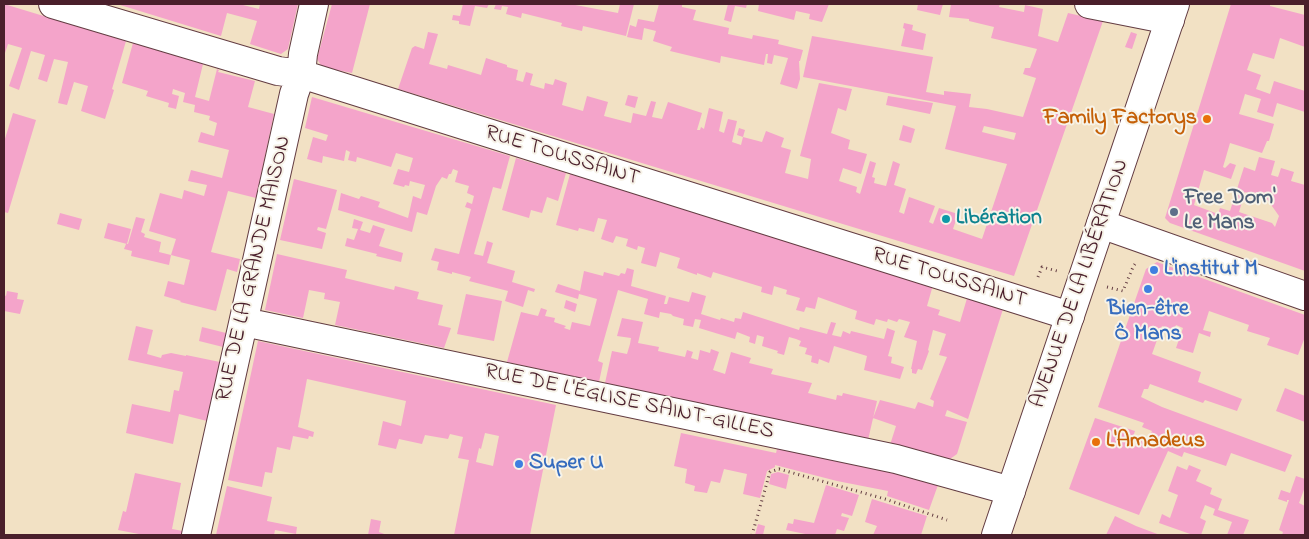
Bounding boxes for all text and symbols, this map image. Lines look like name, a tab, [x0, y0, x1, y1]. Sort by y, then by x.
place label: Family Factorys	[1043, 106, 1197, 132]
marker: Family Factorys	[1201, 113, 1213, 125]
street label: RUE TOUSSAINT	[481, 121, 643, 193]
street label: RUE DE LA GRANDE MAISON	[212, 134, 298, 404]
street label: AVENUE DE LA LIBÉRATION	[1026, 156, 1136, 412]
place label: Free Dom' Le Mans	[1184, 186, 1275, 238]
place label: Libération	[956, 206, 1042, 232]
marker: Free Dom' Le Mans	[1168, 206, 1180, 218]
marker: Libération	[940, 213, 952, 225]
street label: RUE TOUSSAINT	[868, 243, 1030, 315]
place label: L'institut M	[1164, 257, 1258, 283]
marker: L'institut M	[1148, 264, 1160, 276]
marker: Bien-être Ô Mans	[1142, 283, 1154, 295]
place label: Bien-être Ô Mans	[1107, 297, 1189, 348]
street label: RUE DE L'ÉGLISE SAINT-GILLES	[482, 359, 776, 447]
place label: L'Amadeus	[1106, 429, 1205, 455]
marker: L'Amadeus	[1090, 436, 1102, 448]
place label: Super U	[529, 451, 604, 477]
marker: Super U	[513, 458, 525, 470]

